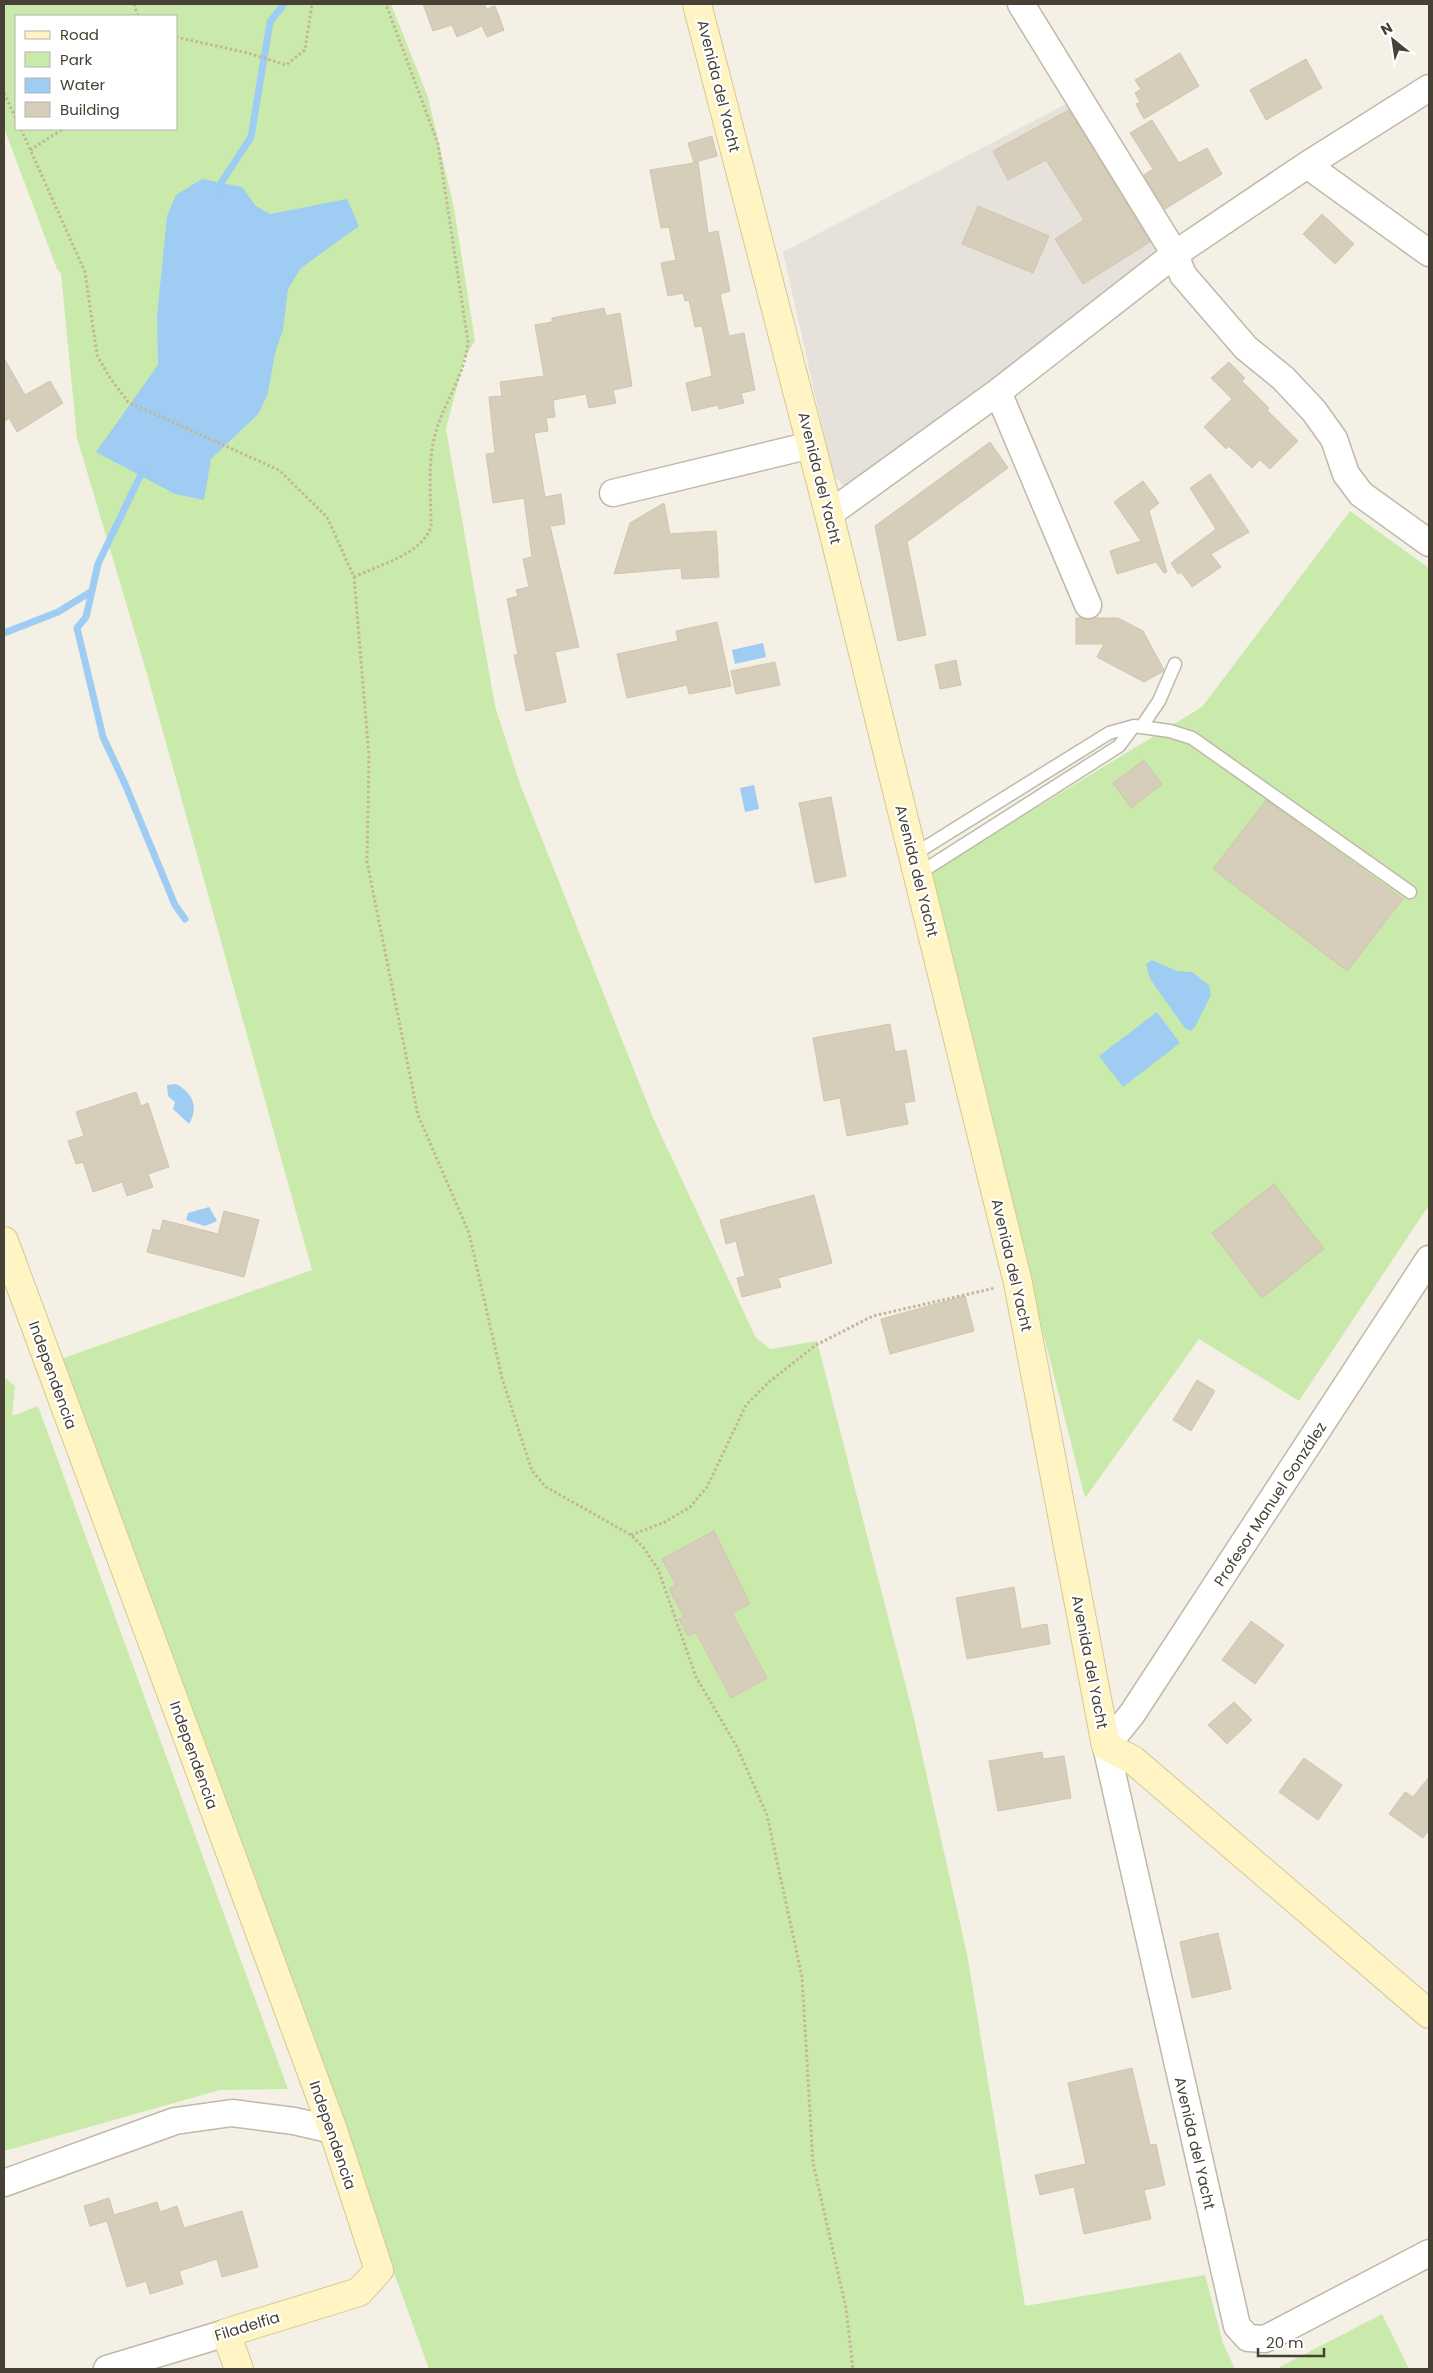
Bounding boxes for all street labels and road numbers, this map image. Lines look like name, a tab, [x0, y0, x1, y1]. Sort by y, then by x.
street label: Avenida del Yacht	[692, 18, 746, 154]
street label: Avenida del Yacht	[793, 410, 847, 546]
street label: Avenida del Yacht	[890, 803, 944, 939]
street label: Avenida del Yacht	[987, 1197, 1037, 1333]
street label: Independencia	[24, 1318, 82, 1432]
street label: Profesor Manuel González	[1209, 1418, 1331, 1590]
street label: Avenida del Yacht	[1067, 1593, 1113, 1731]
street label: Independencia	[165, 1698, 223, 1812]
street label: Avenida del Yacht	[1170, 2075, 1220, 2211]
street label: Independencia	[305, 2078, 361, 2192]
street label: Filadelfia	[212, 2306, 282, 2346]

